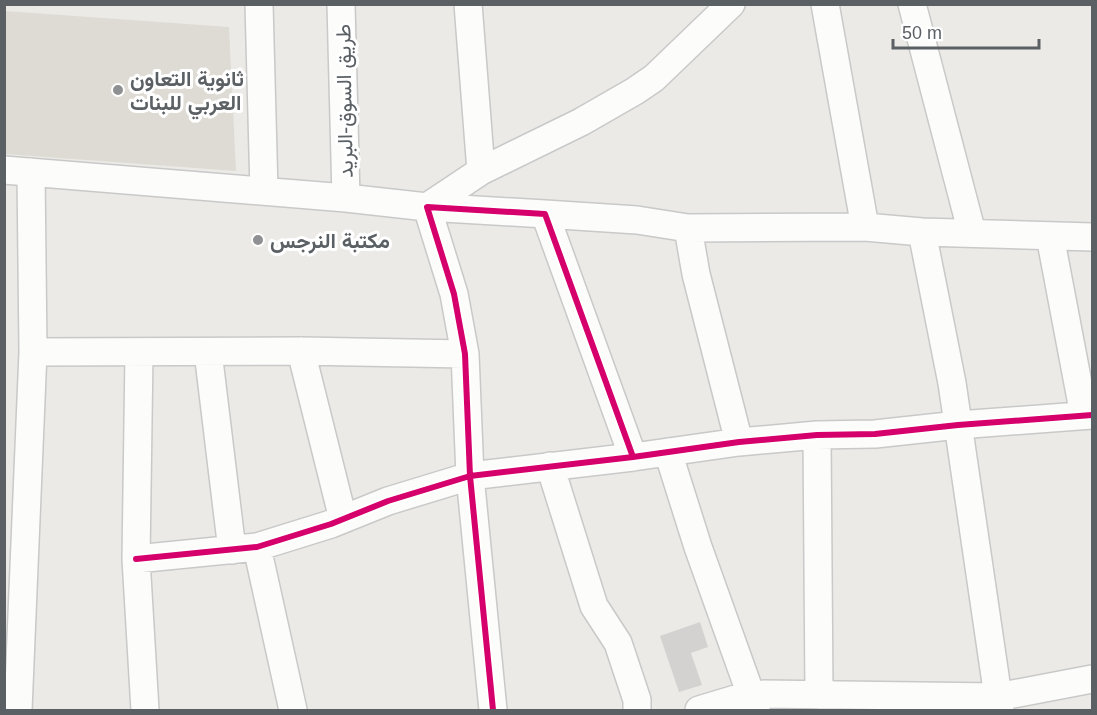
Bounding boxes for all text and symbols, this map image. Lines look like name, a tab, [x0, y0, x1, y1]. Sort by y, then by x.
scale bar	[893, 12, 1038, 50]
text: 50 m	[902, 23, 942, 43]
street label: طريق السوق-البريد	[331, 24, 359, 178]
place label: ثانوية التعاون العربي للبنات	[130, 67, 244, 120]
marker: ثانوية التعاون العربي للبنات	[111, 83, 125, 97]
place label: مكتبة النرجس	[270, 229, 390, 254]
marker: مكتبة النرجس	[251, 233, 265, 247]

